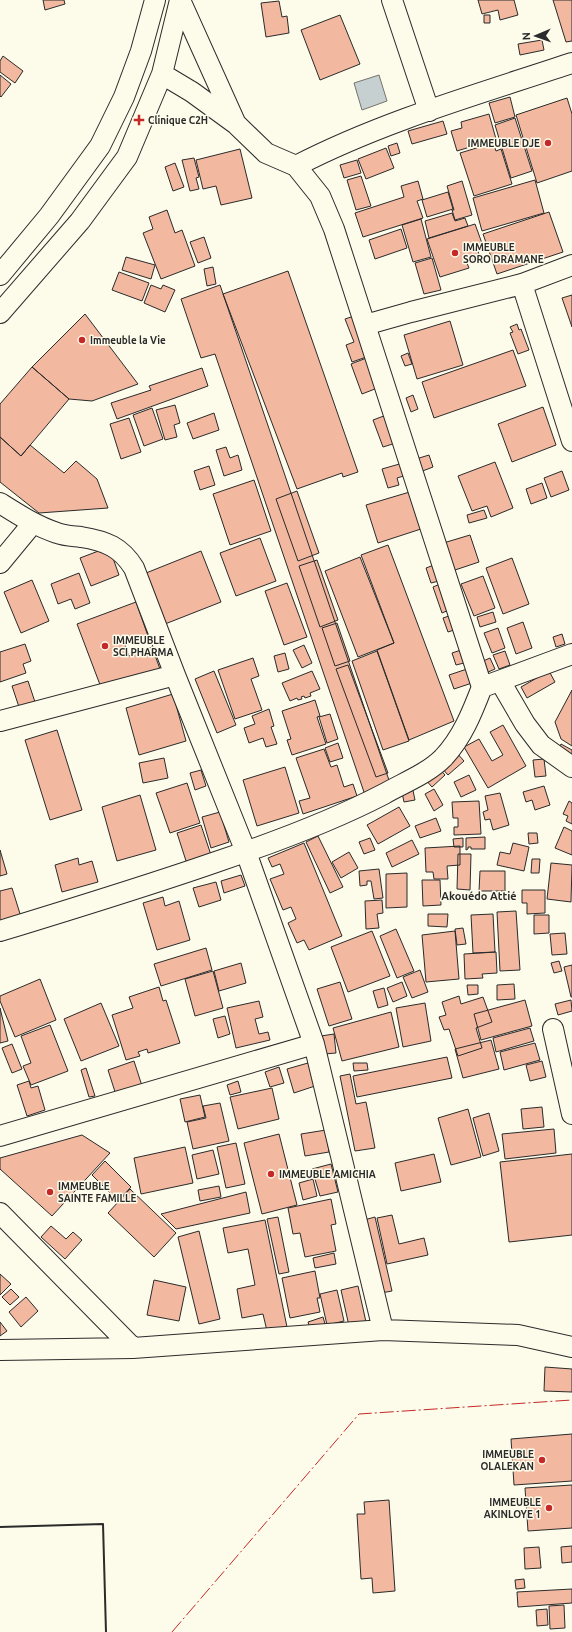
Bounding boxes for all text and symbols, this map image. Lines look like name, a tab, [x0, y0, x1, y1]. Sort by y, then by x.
north arrow	[516, 16, 556, 56]
text: N	[520, 32, 532, 41]
marker: Clinique C2H	[133, 114, 145, 126]
place label: Clinique C2H	[148, 115, 208, 126]
place label: IMMEUBLE DJE	[468, 138, 540, 149]
marker: IMMEUBLE DJE	[543, 138, 553, 148]
place label: IMMEUBLE SORO DRAMANE	[463, 242, 544, 265]
marker: IMMEUBLE SORO DRAMANE	[450, 248, 460, 258]
marker: Immeuble la Vie	[77, 335, 87, 345]
place label: Immeuble la Vie	[90, 335, 166, 346]
place label: IMMEUBLE SCI PHARMA	[113, 635, 174, 658]
marker: IMMEUBLE SCI PHARMA	[100, 641, 110, 651]
district label: Akouédo Attié	[441, 890, 517, 902]
marker: IMMEUBLE AMICHIA	[266, 1169, 276, 1179]
place label: IMMEUBLE AMICHIA	[279, 1169, 376, 1180]
place label: IMMEUBLE SAINTE FAMILLE	[58, 1181, 137, 1204]
marker: IMMEUBLE SAINTE FAMILLE	[45, 1187, 55, 1197]
place label: IMMEUBLE OLALEKAN	[480, 1449, 534, 1472]
marker: IMMEUBLE OLALEKAN	[537, 1455, 547, 1465]
place label: IMMEUBLE AKINLOYE 1	[484, 1497, 541, 1520]
marker: IMMEUBLE AKINLOYE 1	[544, 1503, 554, 1513]

